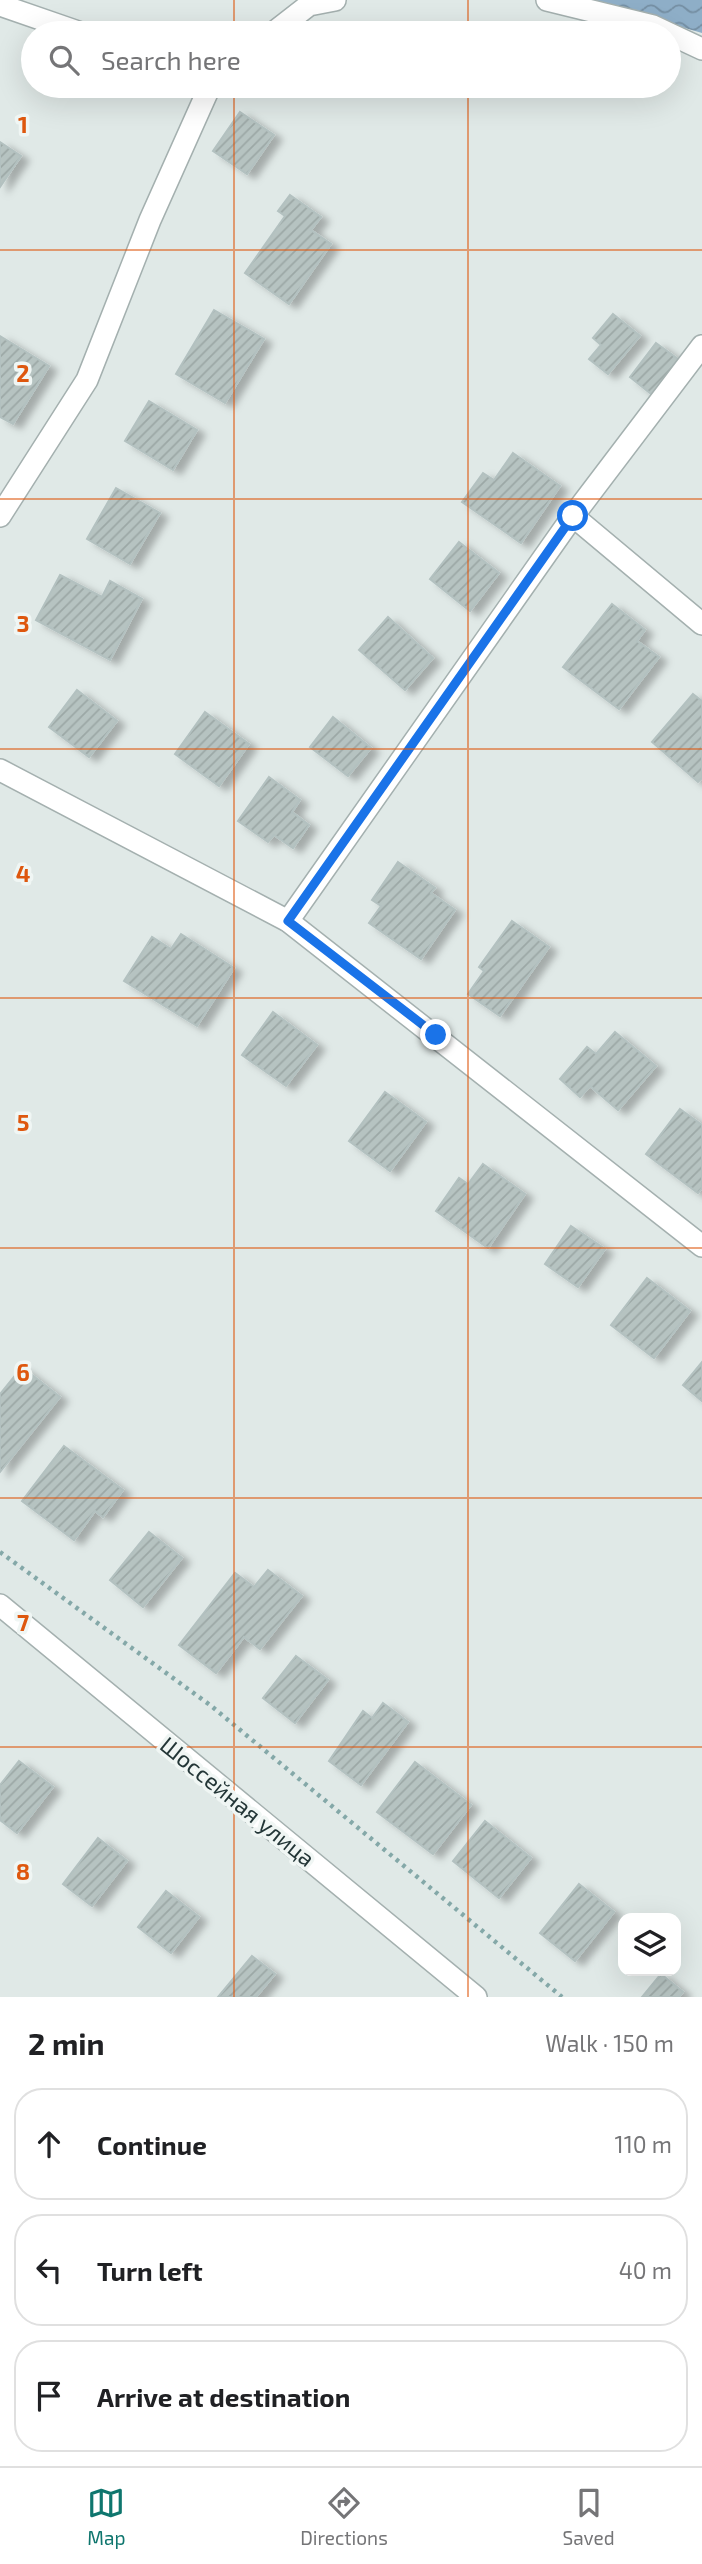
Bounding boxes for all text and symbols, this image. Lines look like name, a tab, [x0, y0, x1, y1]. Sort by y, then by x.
search box	[21, 21, 681, 98]
icon: search	[45, 41, 83, 79]
text: Search here	[101, 44, 241, 75]
text: 1	[18, 110, 28, 138]
text: 2	[16, 359, 30, 387]
route start	[557, 500, 588, 531]
text: 3	[16, 609, 30, 637]
text: 4	[16, 859, 30, 887]
route end	[420, 1019, 451, 1050]
text: 5	[17, 1108, 29, 1136]
text: 6	[16, 1358, 30, 1386]
text: 7	[17, 1608, 29, 1636]
street label: Шоссейная улица	[154, 1730, 321, 1873]
text: 8	[16, 1857, 30, 1885]
map controls	[618, 1913, 681, 1976]
button: layers	[618, 1913, 681, 1976]
text: 2 min	[28, 2025, 105, 2061]
text: Walk · 150 m	[545, 2029, 674, 2057]
icon: ahead	[30, 2125, 68, 2163]
text: Continue	[97, 2129, 207, 2160]
text: 110 m	[615, 2130, 672, 2158]
icon: left	[30, 2251, 68, 2289]
text: Turn left	[97, 2255, 203, 2286]
text: 40 m	[619, 2256, 672, 2284]
icon: arrive	[30, 2377, 68, 2415]
text: Arrive at destination	[97, 2381, 350, 2412]
tab: Map	[87, 2484, 125, 2549]
tab: Directions	[300, 2484, 388, 2549]
tab: Saved	[562, 2484, 615, 2549]

